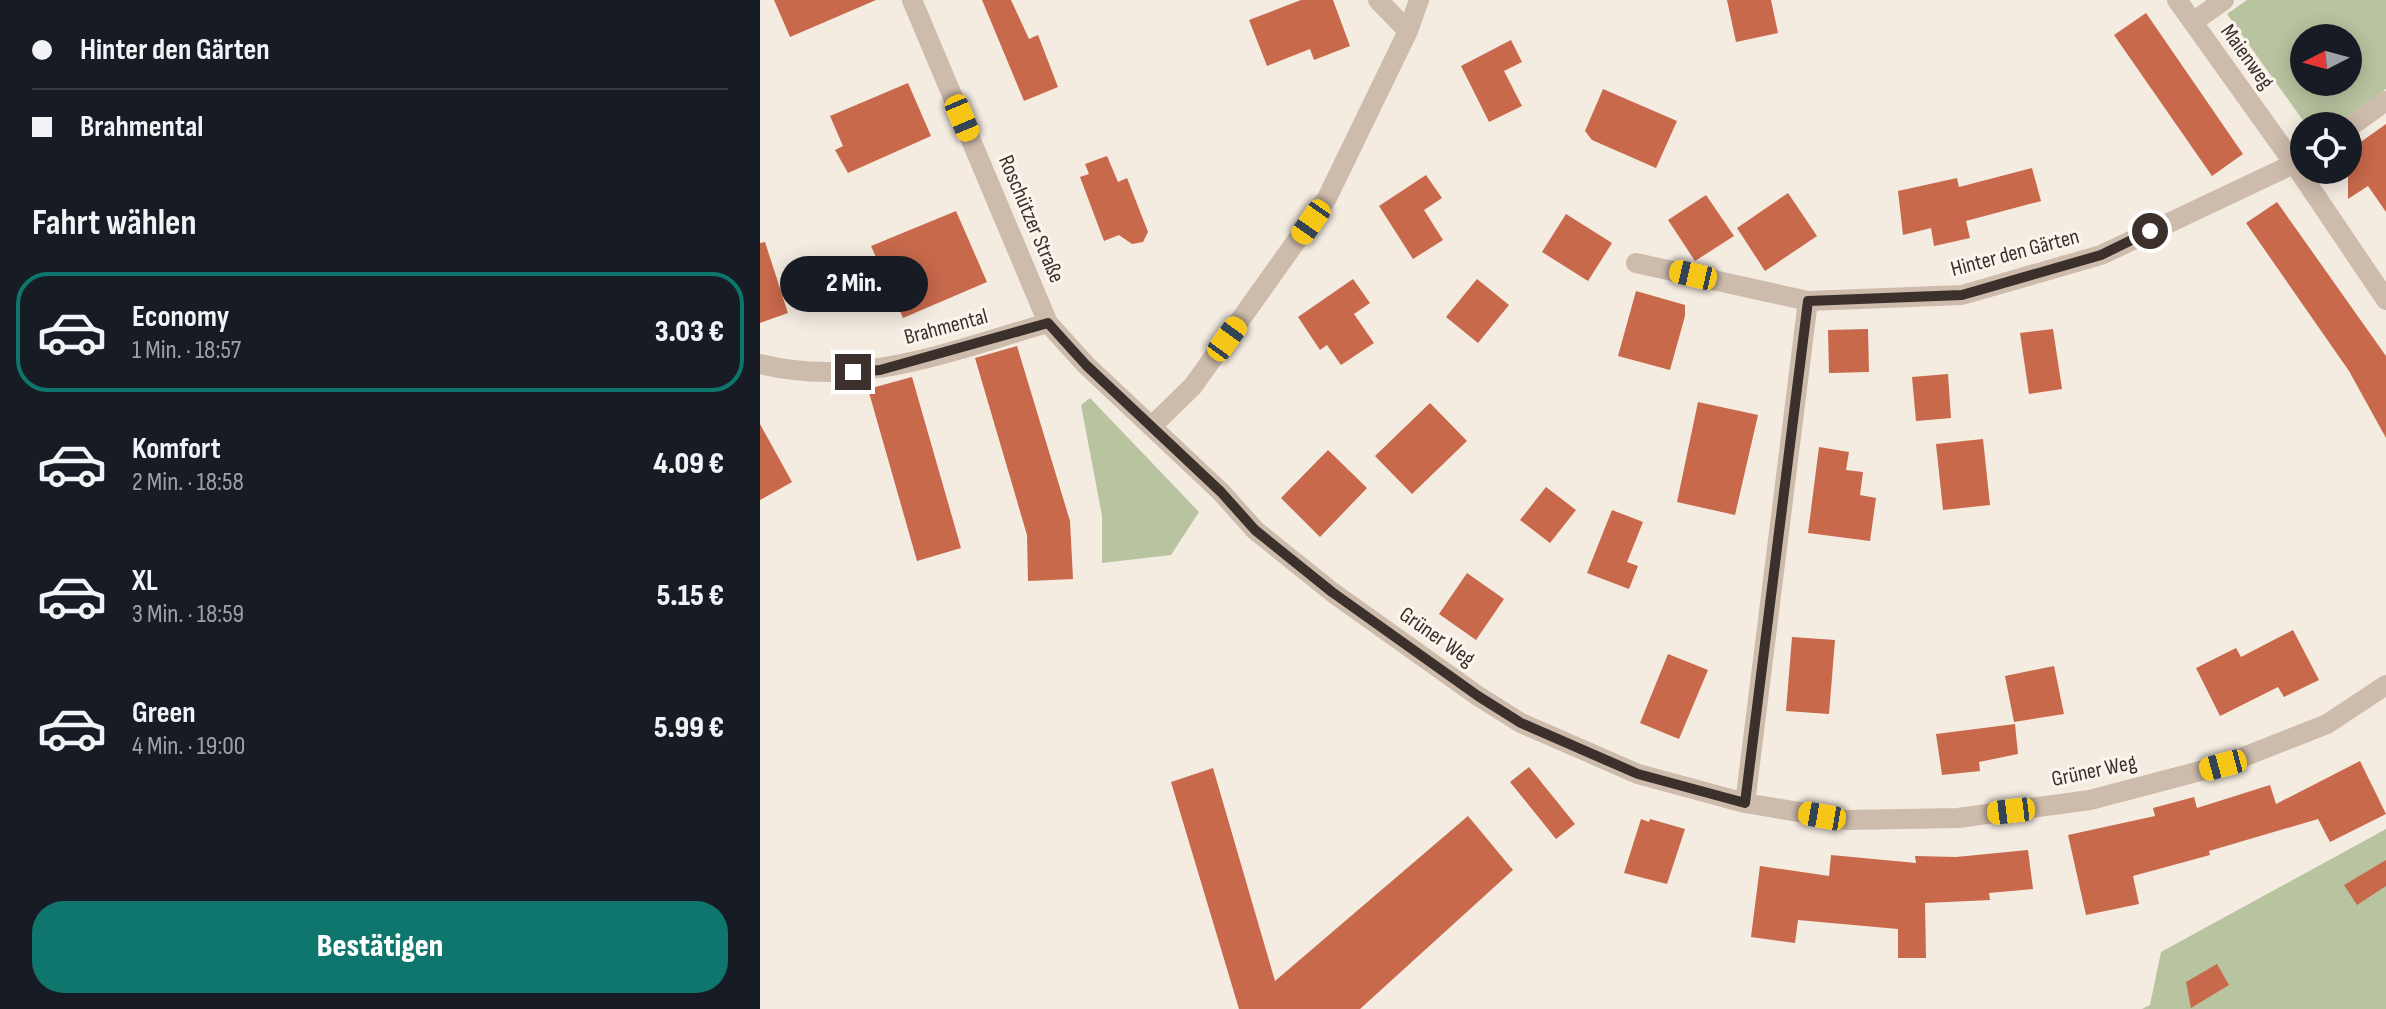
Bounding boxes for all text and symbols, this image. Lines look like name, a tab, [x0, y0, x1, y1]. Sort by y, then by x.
street label: Maienweg	[2214, 19, 2280, 95]
north arrow	[2290, 24, 2362, 96]
map controls	[2290, 24, 2362, 184]
text: Hinter den Gärten	[80, 32, 270, 68]
car	[942, 91, 982, 145]
text: Brahmental	[80, 109, 203, 145]
button: locate	[2290, 112, 2362, 184]
street label: Roschützer Straße	[992, 151, 1070, 287]
car	[1287, 195, 1335, 249]
text: Fahrt wählen	[32, 202, 196, 245]
route start	[2132, 213, 2168, 249]
street label: Hinter den Gärten	[1948, 223, 2082, 283]
callout: 2 Min.	[779, 256, 927, 312]
car	[1667, 258, 1719, 292]
text: 2 Min.	[826, 268, 882, 299]
icon: car	[36, 296, 108, 368]
text: Economy	[132, 299, 229, 335]
street label: Brahmental	[901, 303, 991, 351]
car	[1203, 313, 1251, 365]
text: 3.03 €	[655, 314, 724, 350]
text: 1 Min. · 18:57	[132, 335, 241, 366]
route end	[835, 354, 871, 390]
icon: car	[36, 428, 108, 500]
text: Komfort	[132, 431, 221, 467]
text: 4.09 €	[653, 446, 724, 482]
text: 2 Min. · 18:58	[132, 467, 244, 498]
icon: car	[36, 560, 108, 632]
text: XL	[132, 563, 158, 599]
text: 5.15 €	[657, 578, 724, 614]
text: 3 Min. · 18:59	[132, 599, 244, 630]
street label: Grüner Weg	[1394, 601, 1480, 673]
icon: car	[36, 692, 108, 764]
text: Green	[132, 695, 196, 731]
text: 5.99 €	[654, 710, 724, 746]
text: 4 Min. · 19:00	[132, 731, 245, 762]
car	[2197, 747, 2249, 783]
street label: Grüner Weg	[2049, 749, 2139, 793]
car	[1986, 796, 2036, 826]
car	[1796, 800, 1848, 832]
button: Bestätigen	[32, 901, 728, 993]

